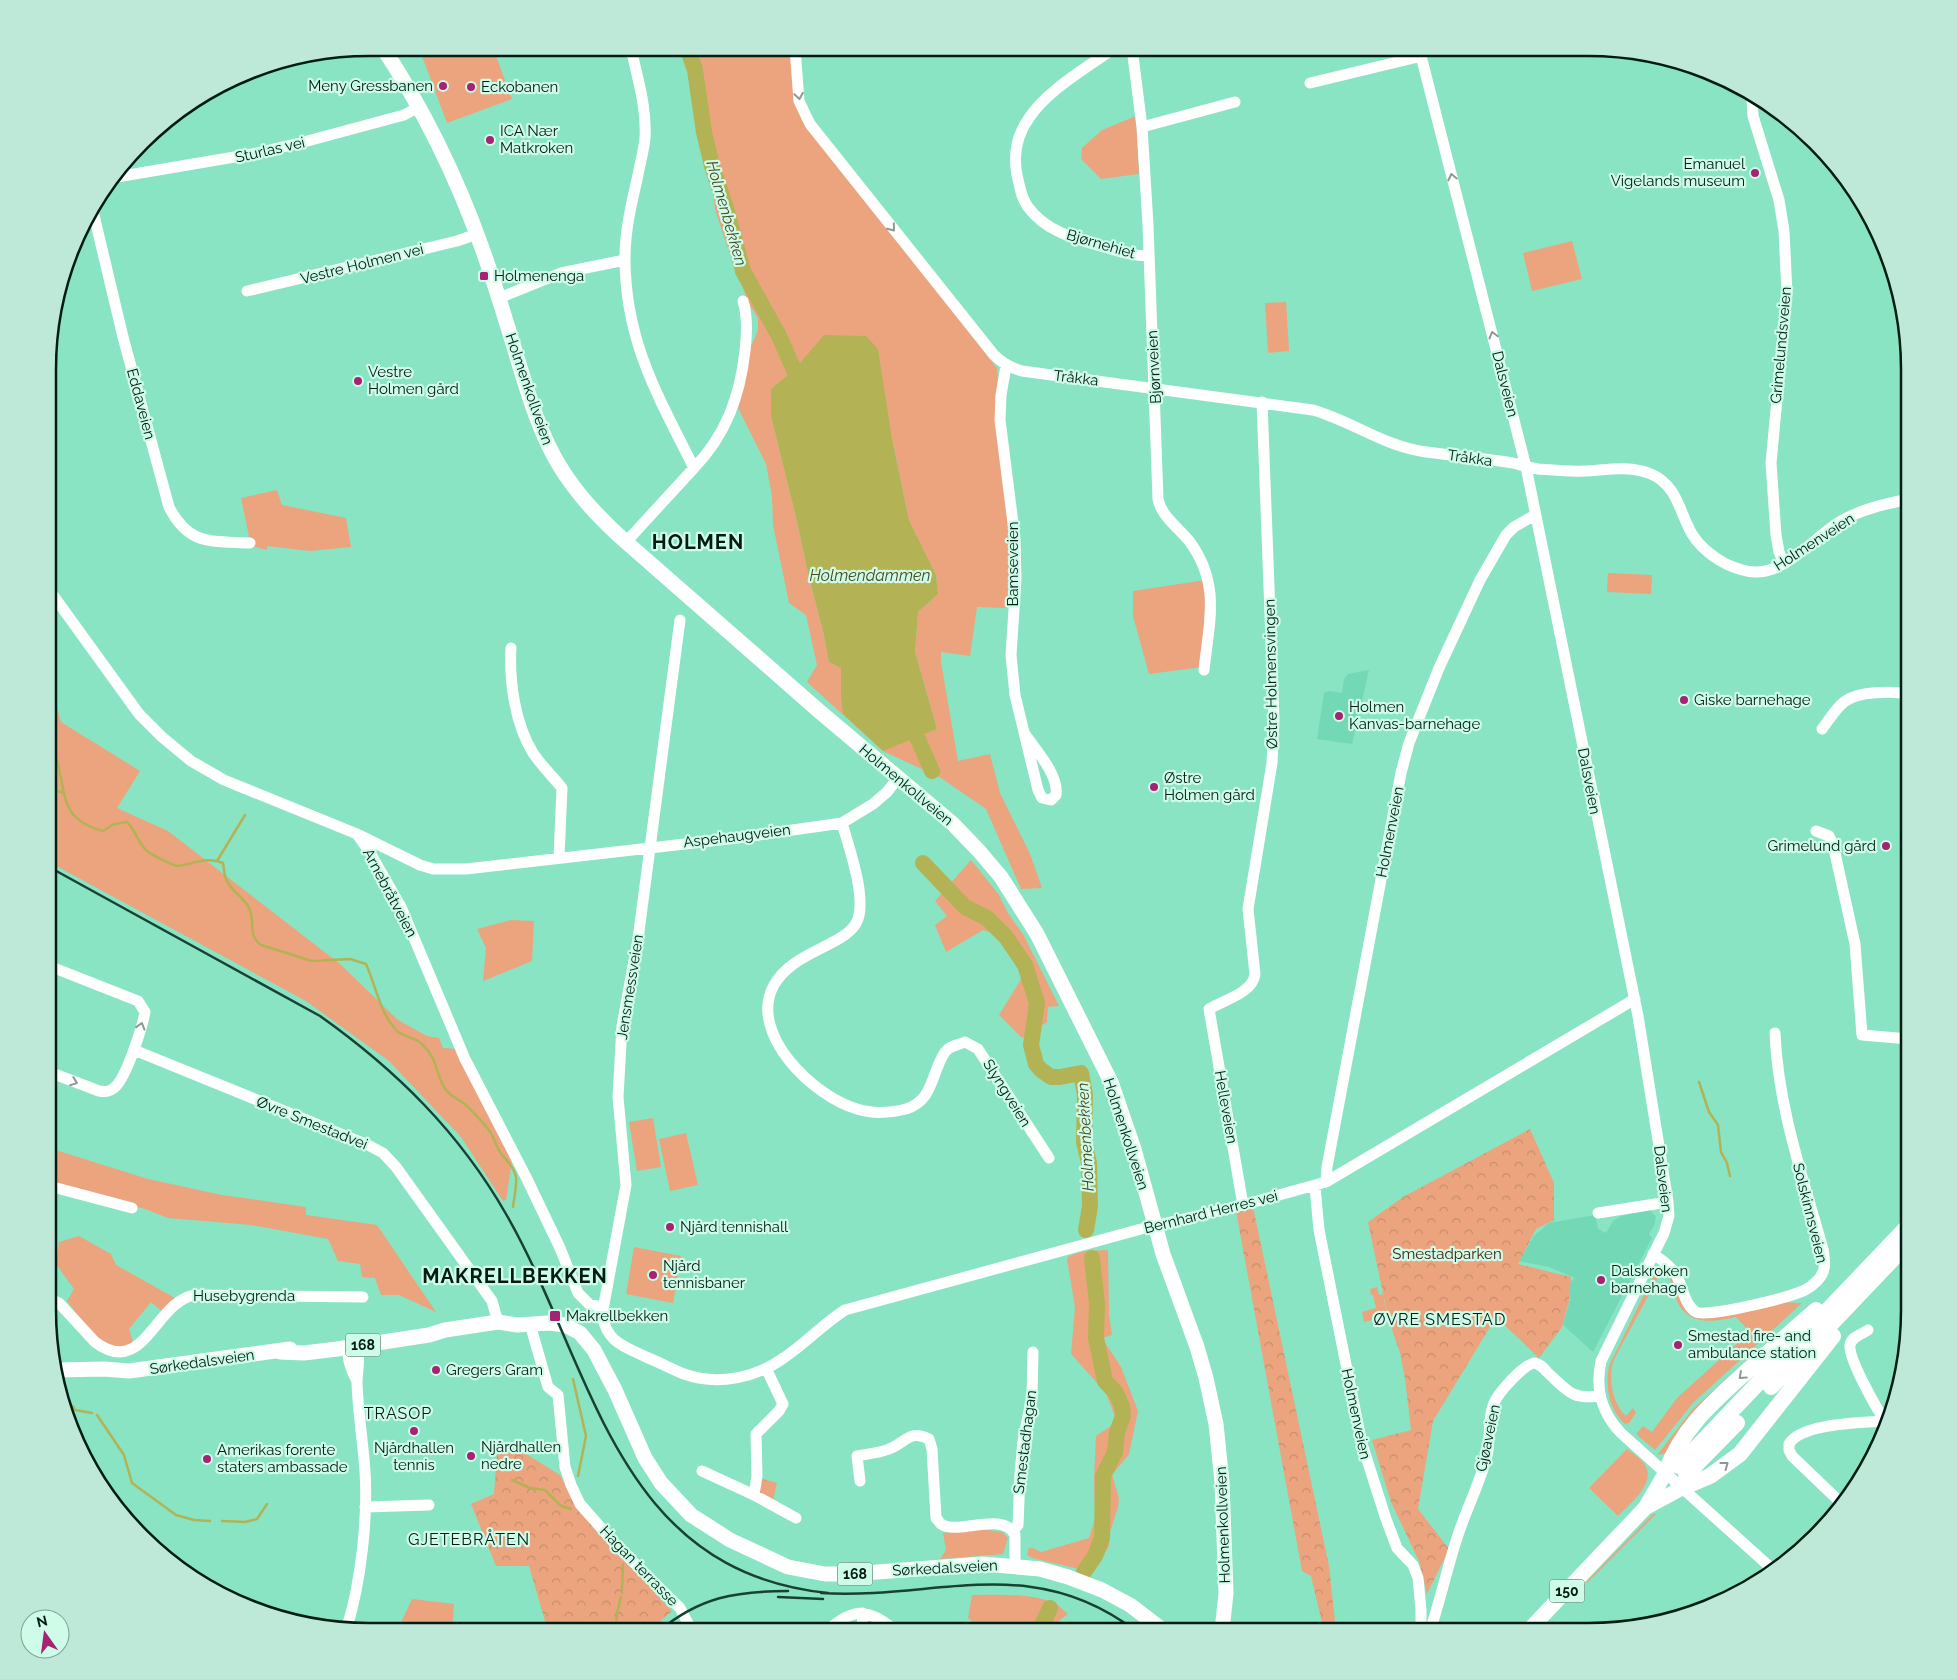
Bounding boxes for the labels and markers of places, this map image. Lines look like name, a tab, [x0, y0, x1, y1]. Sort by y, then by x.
place label: Meny Gressbanen	[308, 77, 433, 95]
place label: Eckobanen	[481, 78, 558, 96]
marker: Meny Gressbanen	[437, 80, 449, 92]
marker: Eckobanen	[465, 81, 477, 93]
place label: ICA Nær Matkroken	[500, 122, 573, 157]
marker: ICA Nær Matkroken	[484, 134, 496, 146]
place label: Emanuel Vigelands museum	[1611, 155, 1746, 190]
marker: Emanuel Vigelands museum	[1749, 167, 1761, 179]
place label: Holmenenga	[494, 267, 584, 285]
marker: Holmenenga	[478, 270, 490, 282]
place label: Vestre Holmen gård	[368, 363, 459, 398]
marker: Vestre Holmen gård	[352, 375, 364, 387]
place label: Giske barnehage	[1694, 691, 1811, 709]
marker: Giske barnehage	[1678, 694, 1690, 706]
place label: Holmen Kanvas-barnehage	[1349, 698, 1480, 733]
marker: Holmen Kanvas-barnehage	[1333, 710, 1345, 722]
place label: Østre Holmen gård	[1164, 769, 1255, 804]
marker: Østre Holmen gård	[1148, 781, 1160, 793]
place label: Grimelund gård	[1767, 837, 1876, 855]
marker: Grimelund gård	[1880, 840, 1892, 852]
place label: Njård tennishall	[680, 1218, 789, 1236]
marker: Njård tennishall	[664, 1221, 676, 1233]
place label: Njård tennisbaner	[663, 1257, 746, 1292]
place label: Dalskroken barnehage	[1611, 1262, 1688, 1297]
marker: Njård tennisbaner	[647, 1269, 659, 1281]
marker: Dalskroken barnehage	[1595, 1274, 1607, 1286]
place label: Makrellbekken	[566, 1307, 668, 1325]
marker: Makrellbekken	[548, 1309, 562, 1323]
place label: Smestad fire- and ambulance station	[1688, 1327, 1816, 1362]
marker: Smestad fire- and ambulance station	[1672, 1339, 1684, 1351]
place label: Gregers Gram	[446, 1361, 543, 1379]
marker: Gregers Gram	[430, 1364, 442, 1376]
marker: Njårdhallen tennis	[408, 1425, 420, 1437]
place label: Njårdhallen nedre	[481, 1438, 561, 1473]
place label: Njårdhallen tennis	[374, 1439, 454, 1474]
place label: Amerikas forente staters ambassade	[217, 1441, 348, 1476]
marker: Njårdhallen nedre	[465, 1450, 477, 1462]
marker: Amerikas forente staters ambassade	[201, 1453, 213, 1465]

